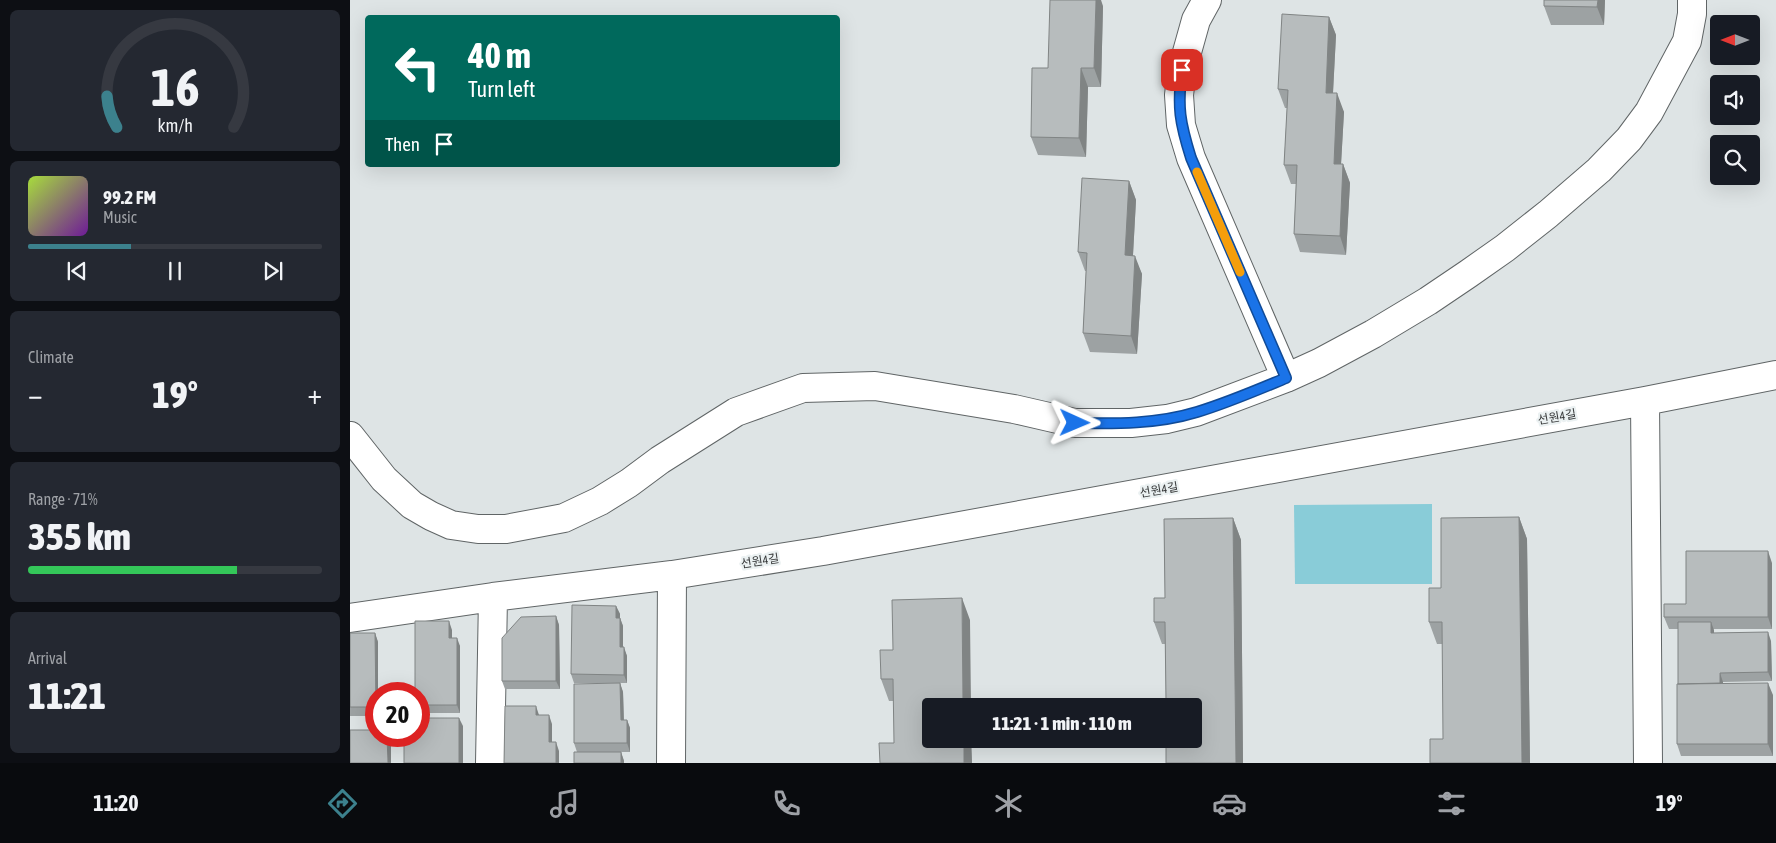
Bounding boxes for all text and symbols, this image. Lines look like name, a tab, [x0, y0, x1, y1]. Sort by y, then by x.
north arrow	[1710, 15, 1760, 65]
map controls	[1710, 15, 1760, 185]
icon: left	[385, 35, 450, 100]
text: 40 m	[468, 35, 531, 75]
pin	[1161, 49, 1203, 91]
icon: arrive	[1168, 56, 1196, 84]
text: 16	[151, 57, 199, 117]
button: sound	[1710, 75, 1760, 125]
text: Turn left	[468, 76, 535, 102]
text: km/h	[157, 115, 193, 136]
icon: arrive	[430, 130, 458, 158]
text: Then	[385, 133, 420, 155]
button: search	[1710, 135, 1760, 185]
text: 99.2 FM	[103, 186, 156, 208]
text: Music	[103, 208, 137, 226]
icon: previous	[63, 257, 91, 285]
icon: pause	[161, 257, 189, 285]
icon: next	[259, 257, 287, 285]
text: Climate	[28, 348, 74, 366]
text: 19°	[152, 373, 198, 416]
text: −	[28, 378, 43, 410]
text: +	[307, 378, 322, 410]
position arrow	[1048, 396, 1100, 448]
street label: 선원4길	[1537, 407, 1577, 427]
street label: 선원4길	[1139, 480, 1179, 500]
text: Range · 71%	[28, 490, 98, 508]
text: 355 km	[28, 515, 131, 558]
street label: 선원4길	[740, 551, 780, 571]
text: Arrival	[28, 649, 67, 667]
text: 11:21	[28, 674, 106, 717]
speed limit sign: 20	[365, 682, 430, 747]
text: 11:21 · 1 min · 110 m	[992, 712, 1132, 734]
icon: directions	[325, 786, 360, 821]
icon: music	[547, 786, 582, 821]
icon: phone	[769, 786, 804, 821]
icon: climate	[991, 786, 1026, 821]
icon: car	[1212, 786, 1247, 821]
icon: filters	[1434, 786, 1469, 821]
text: 11:20	[93, 790, 139, 816]
text: 19°	[1656, 790, 1683, 816]

